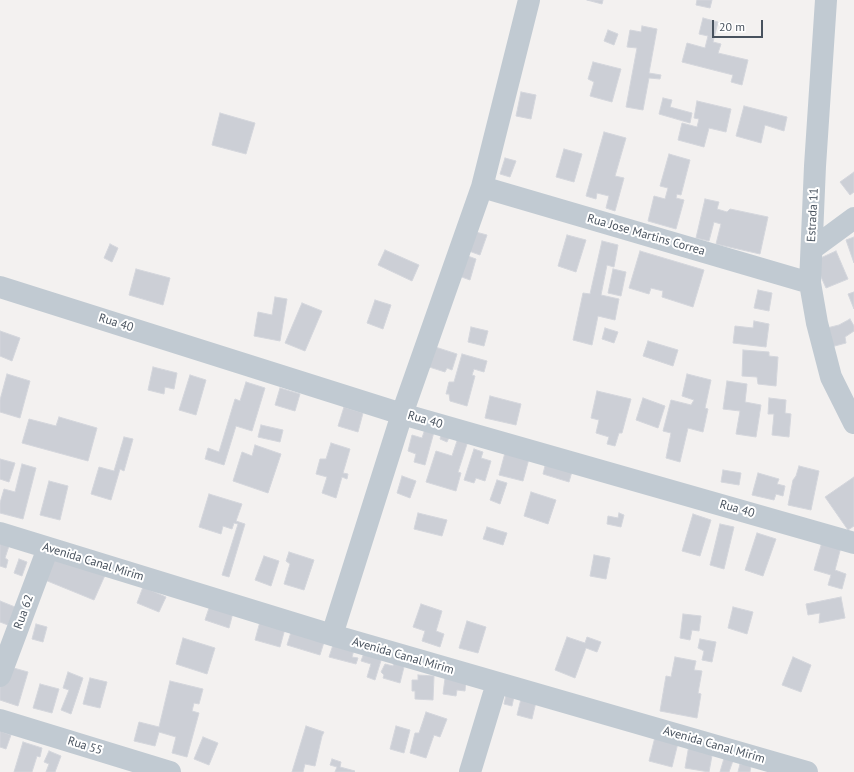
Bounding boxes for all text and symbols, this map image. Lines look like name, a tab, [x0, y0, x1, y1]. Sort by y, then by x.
scale bar	[714, 12, 765, 38]
text: 20 m	[719, 19, 745, 34]
street label: Estrada 11	[804, 188, 822, 242]
street label: Rua Jose Martins Correa	[585, 211, 707, 259]
street label: Rua 40	[97, 311, 135, 335]
street label: Rua 40	[406, 408, 444, 432]
street label: Rua 40	[718, 497, 756, 521]
street label: Avenida Canal Mirim	[41, 540, 145, 584]
street label: Rua 62	[11, 593, 37, 631]
street label: Avenida Canal Mirim	[350, 635, 456, 677]
street label: Avenida Canal Mirim	[661, 724, 767, 766]
street label: Rua 55	[66, 734, 104, 758]

